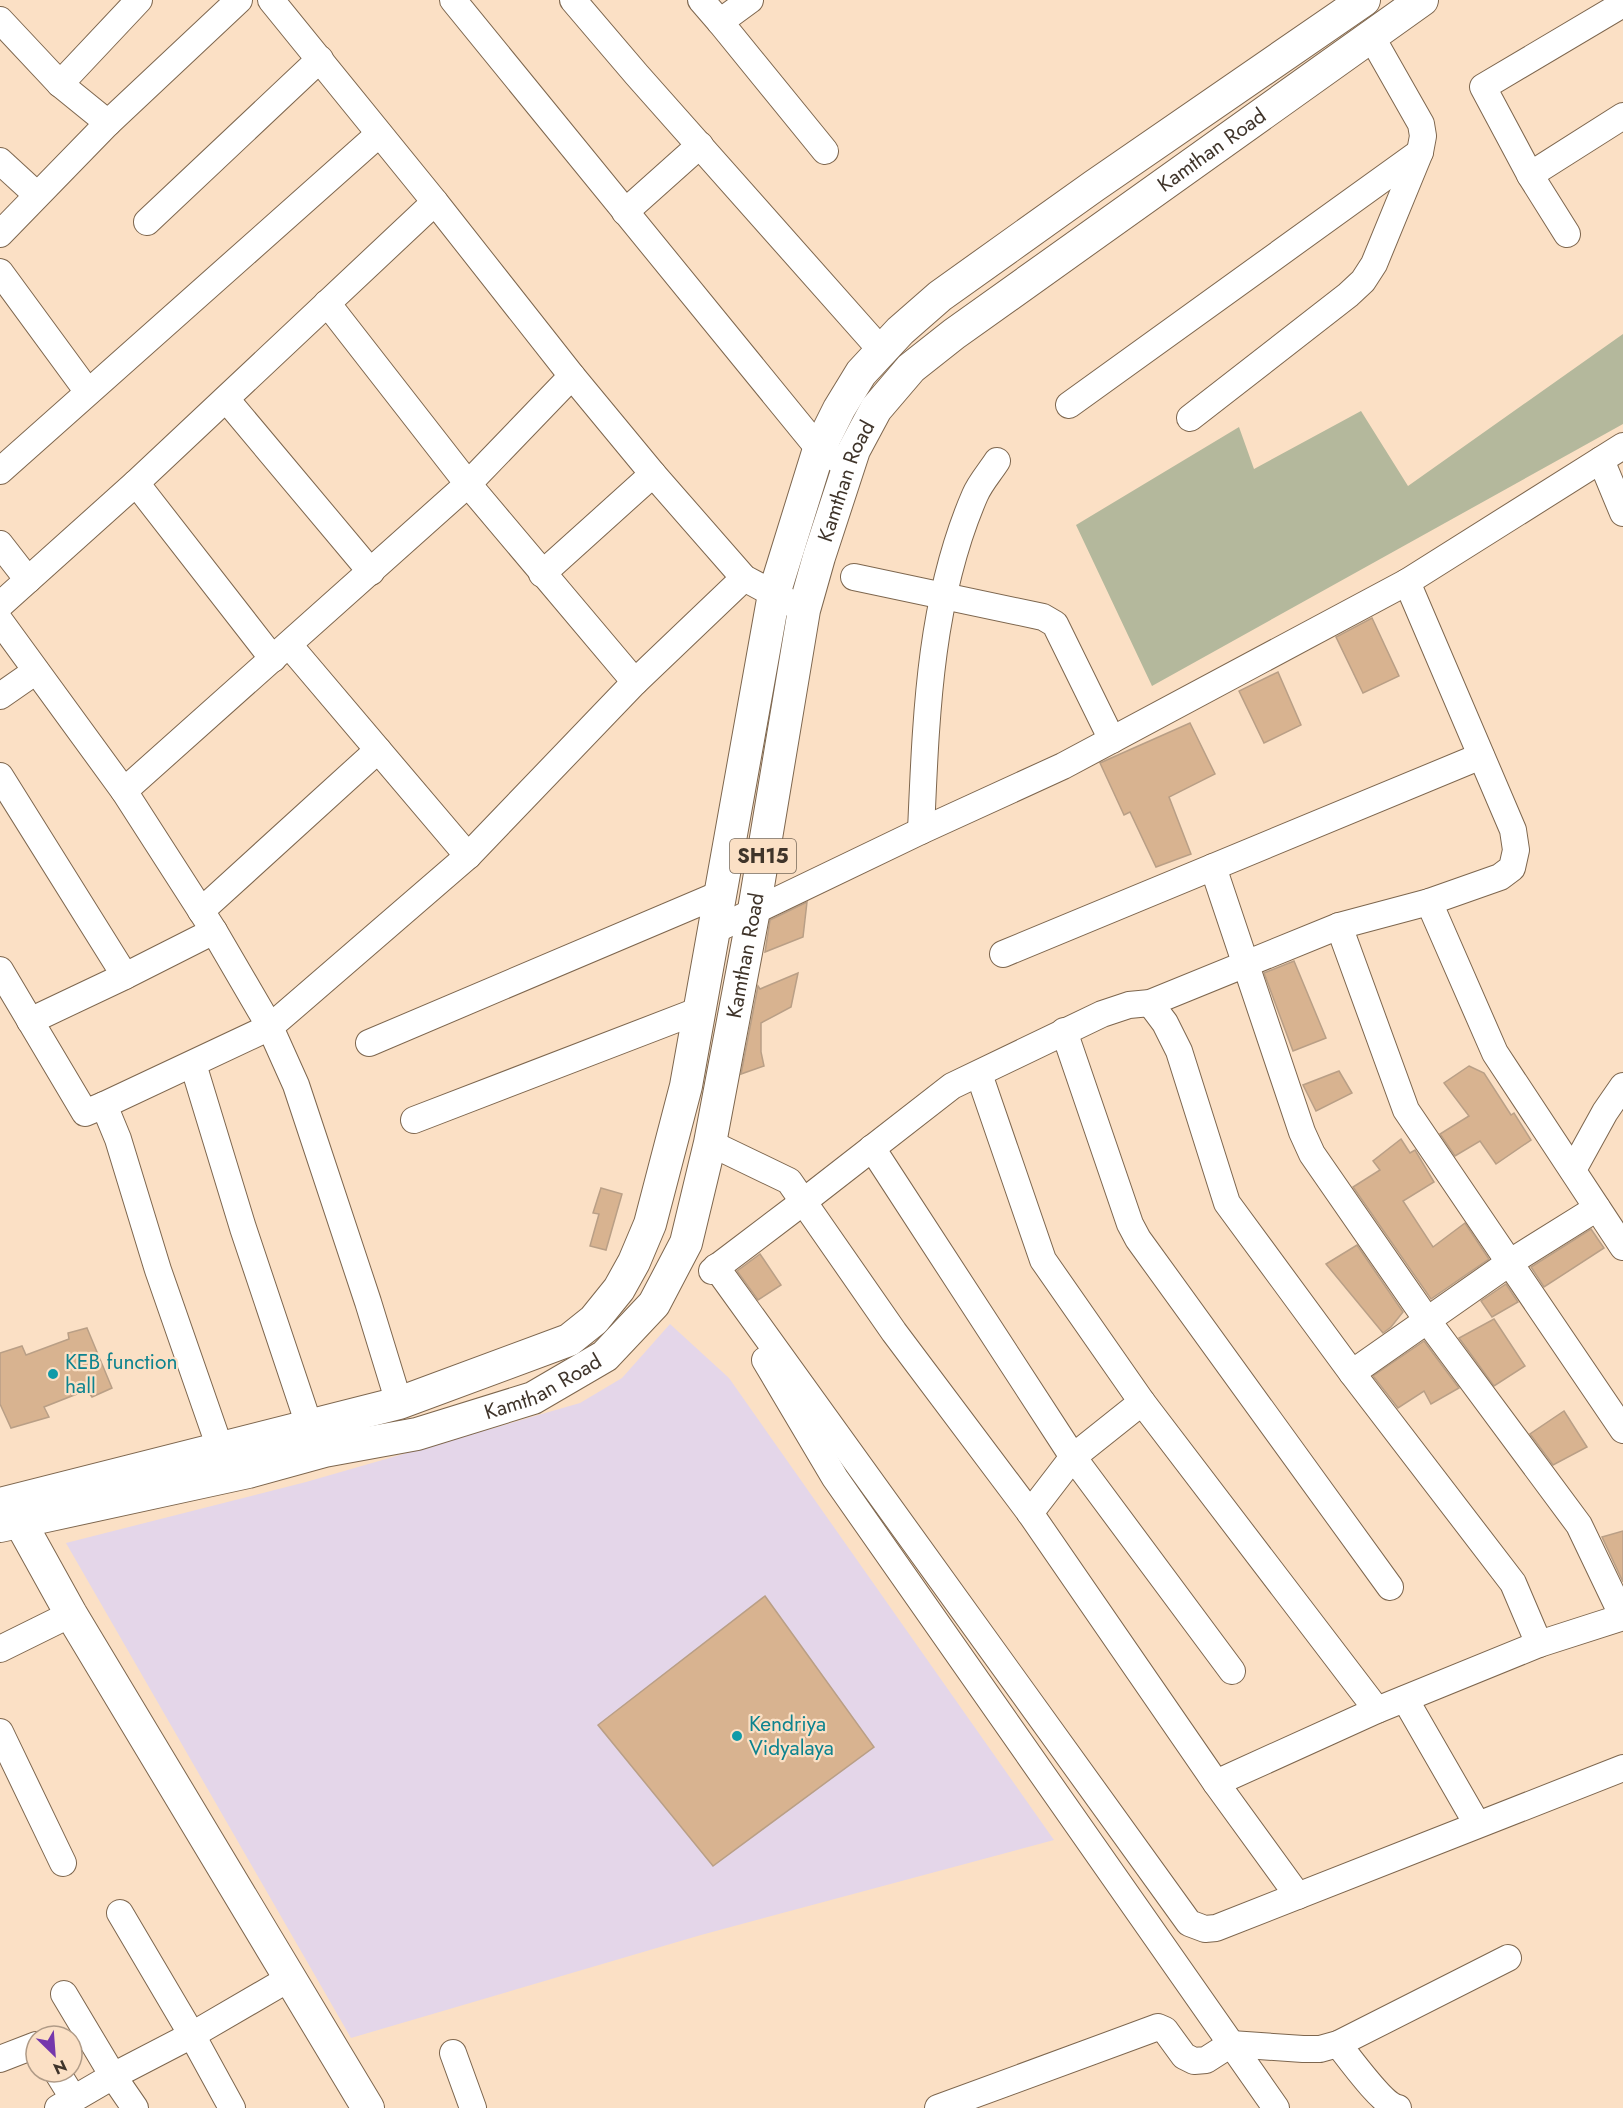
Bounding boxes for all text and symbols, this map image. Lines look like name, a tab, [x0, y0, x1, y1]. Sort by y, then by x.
street label: Kamthan Road	[1151, 101, 1272, 199]
street label: Kamthan Road	[810, 415, 882, 546]
road number: SH15	[730, 839, 796, 873]
street label: Kamthan Road	[719, 890, 772, 1021]
street label: Kamthan Road	[481, 1346, 607, 1427]
place label: KEB function hall	[65, 1347, 178, 1401]
marker: KEB function hall	[46, 1367, 60, 1381]
place label: Kendriya Vidyalaya	[749, 1709, 834, 1763]
marker: Kendriya Vidyalaya	[730, 1729, 744, 1743]
north arrow	[24, 2024, 84, 2084]
text: N	[50, 2054, 71, 2080]

